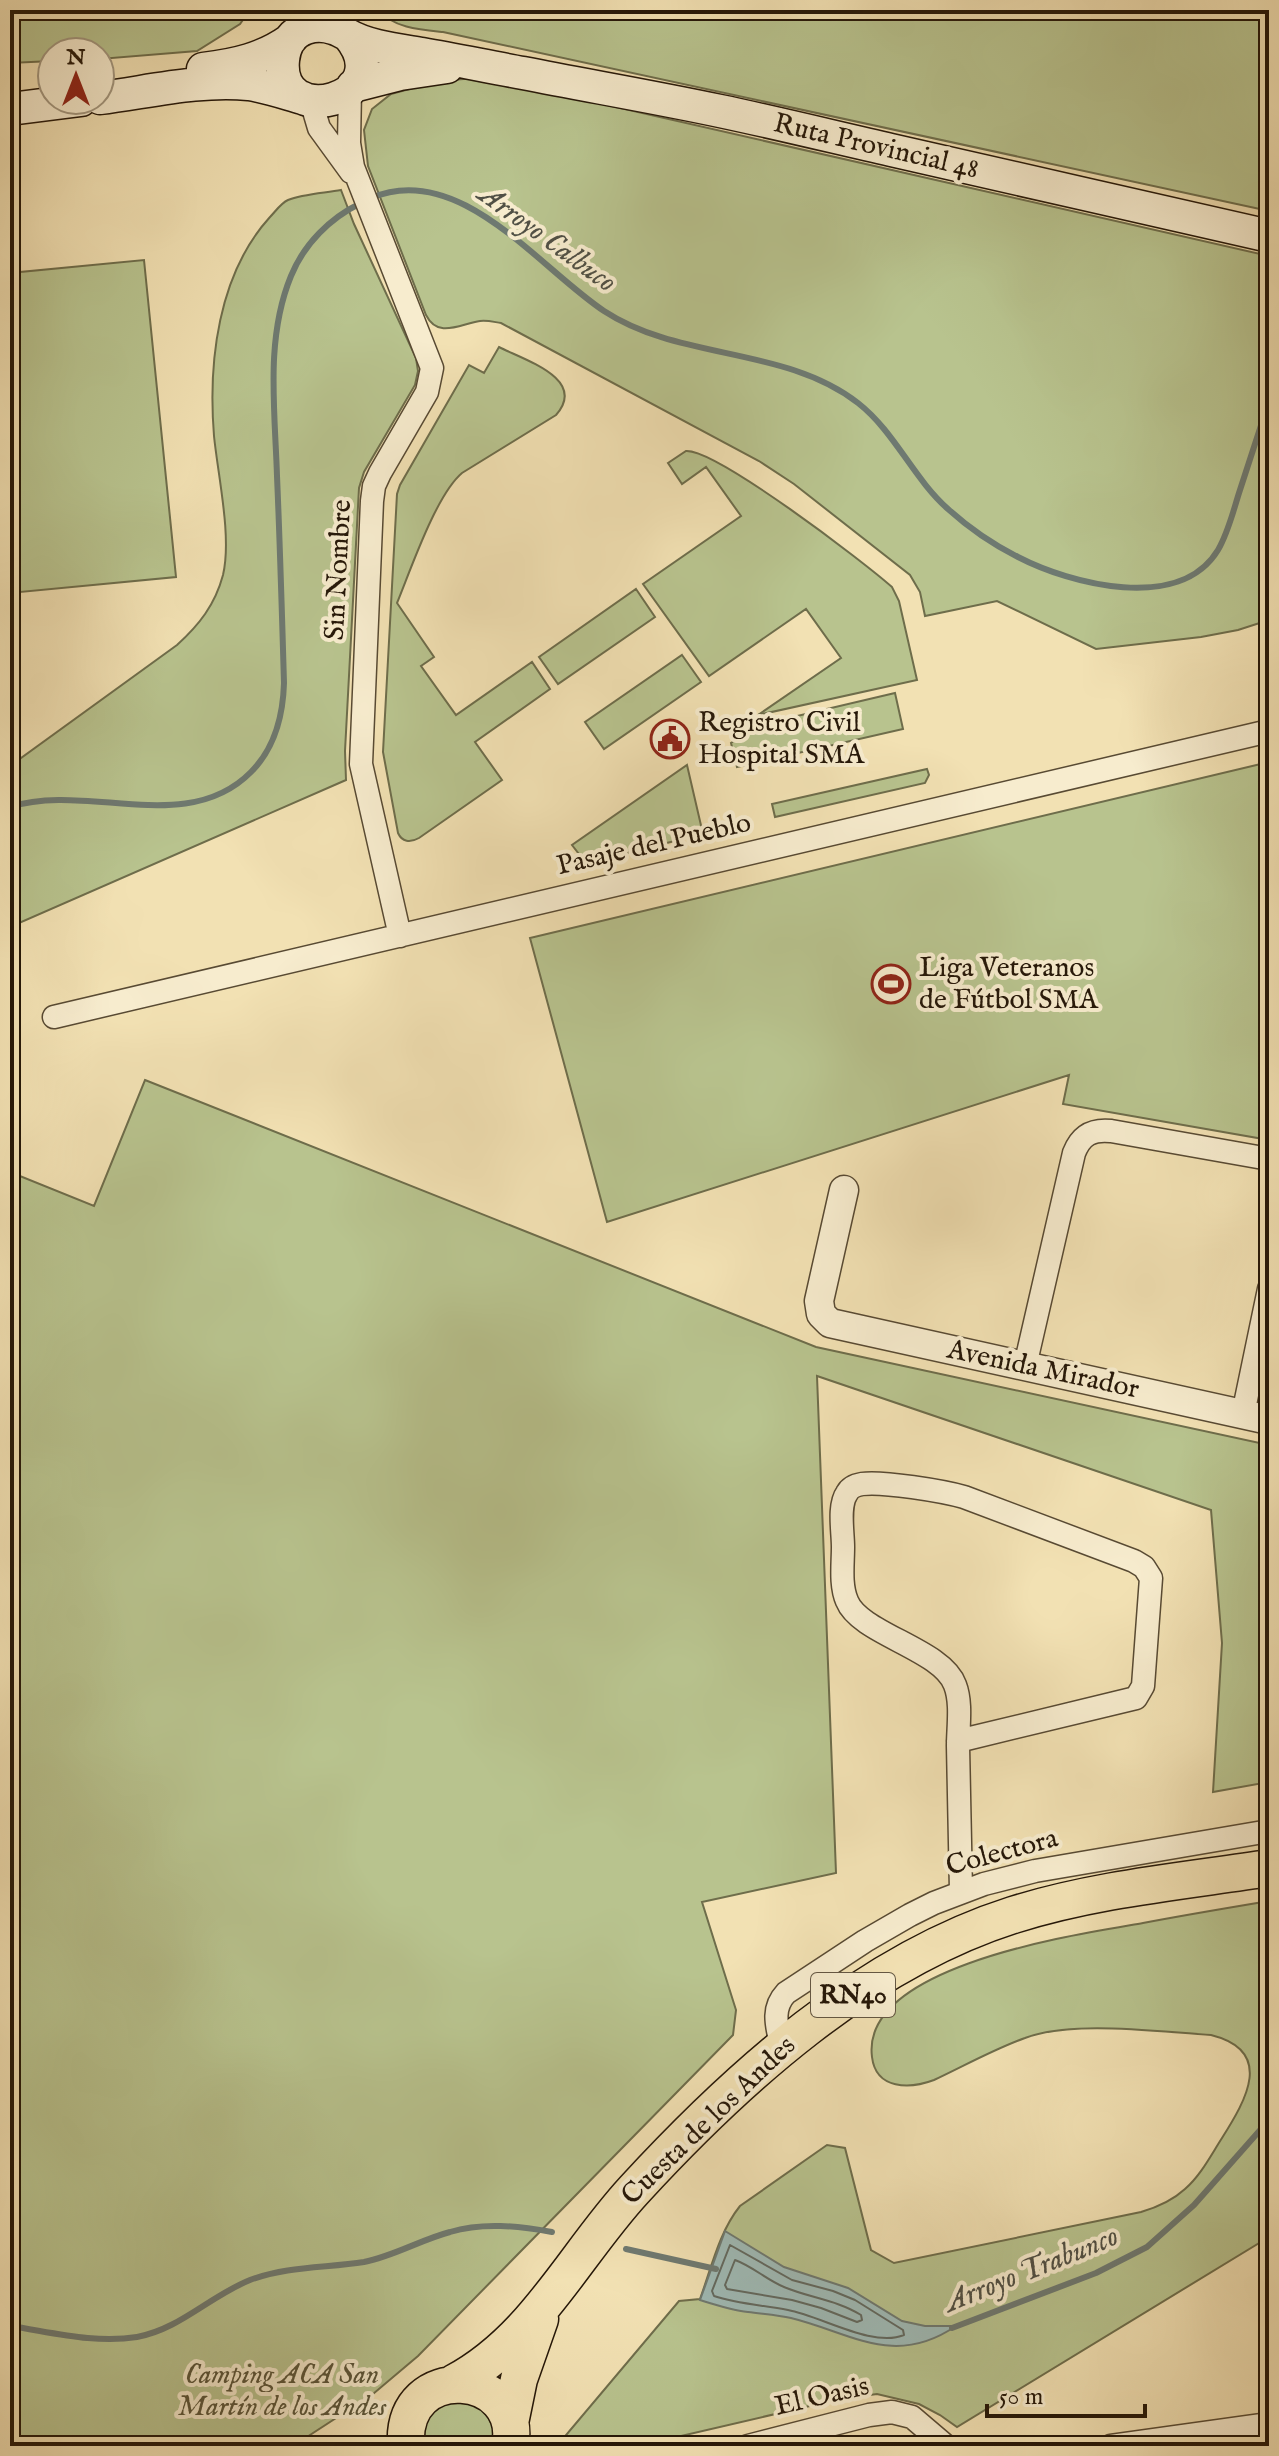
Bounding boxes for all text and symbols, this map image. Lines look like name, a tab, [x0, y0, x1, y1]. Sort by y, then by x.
north arrow	[36, 36, 116, 116]
text: N	[65, 44, 86, 72]
street label: Ruta Provincial 48	[770, 106, 982, 188]
water label: Arroyo Calbuco	[468, 174, 623, 302]
street label: Sin Nombre	[318, 499, 360, 641]
place label: Registro Civil Hospital SMA	[698, 706, 865, 773]
public building icon: Registro Civil Hospital SMA	[649, 718, 691, 760]
street label: Pasaje del Pueblo	[553, 806, 755, 884]
place label: Liga Veteranos de Fútbol SMA	[919, 951, 1099, 1018]
sports icon: Liga Veteranos de Fútbol SMA	[870, 963, 912, 1005]
street label: Avenida Mirador	[943, 1332, 1142, 1407]
street label: Colectora	[942, 1821, 1063, 1885]
road number: RN40	[811, 1973, 895, 2017]
street label: Cuesta de los Andes	[614, 2029, 804, 2213]
water label: Arroyo Trabunco	[937, 2218, 1124, 2323]
park label: Camping ACA San Martín de los Andes	[178, 2358, 387, 2425]
scale bar	[987, 2368, 1145, 2418]
street label: El Oasis	[771, 2369, 873, 2425]
text: 50 m	[999, 2382, 1043, 2413]

